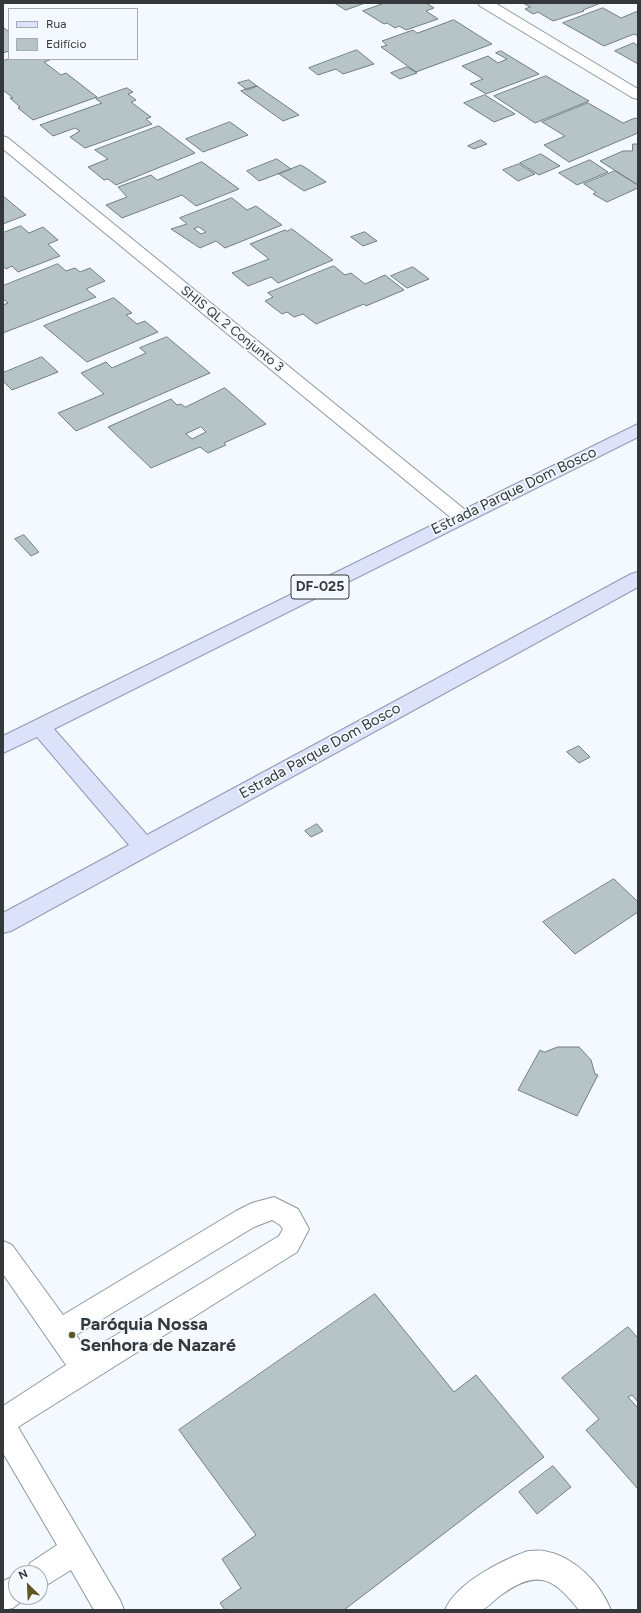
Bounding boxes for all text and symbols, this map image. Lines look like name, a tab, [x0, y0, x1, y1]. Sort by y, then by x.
legend	[8, 8, 138, 60]
text: Rua	[46, 17, 66, 31]
text: Edifício	[46, 37, 86, 51]
street label: SHIS QL 2 Conjunto 3	[177, 283, 287, 375]
street label: Estrada Parque Dom Bosco	[428, 443, 600, 539]
road number: DF-025	[291, 575, 349, 599]
street label: Estrada Parque Dom Bosco	[236, 699, 404, 803]
place label: Paróquia Nossa Senhora de Nazaré	[80, 1314, 236, 1356]
marker: Paróquia Nossa Senhora de Nazaré	[67, 1330, 77, 1340]
north arrow	[8, 1565, 48, 1605]
text: N	[17, 1567, 30, 1582]

